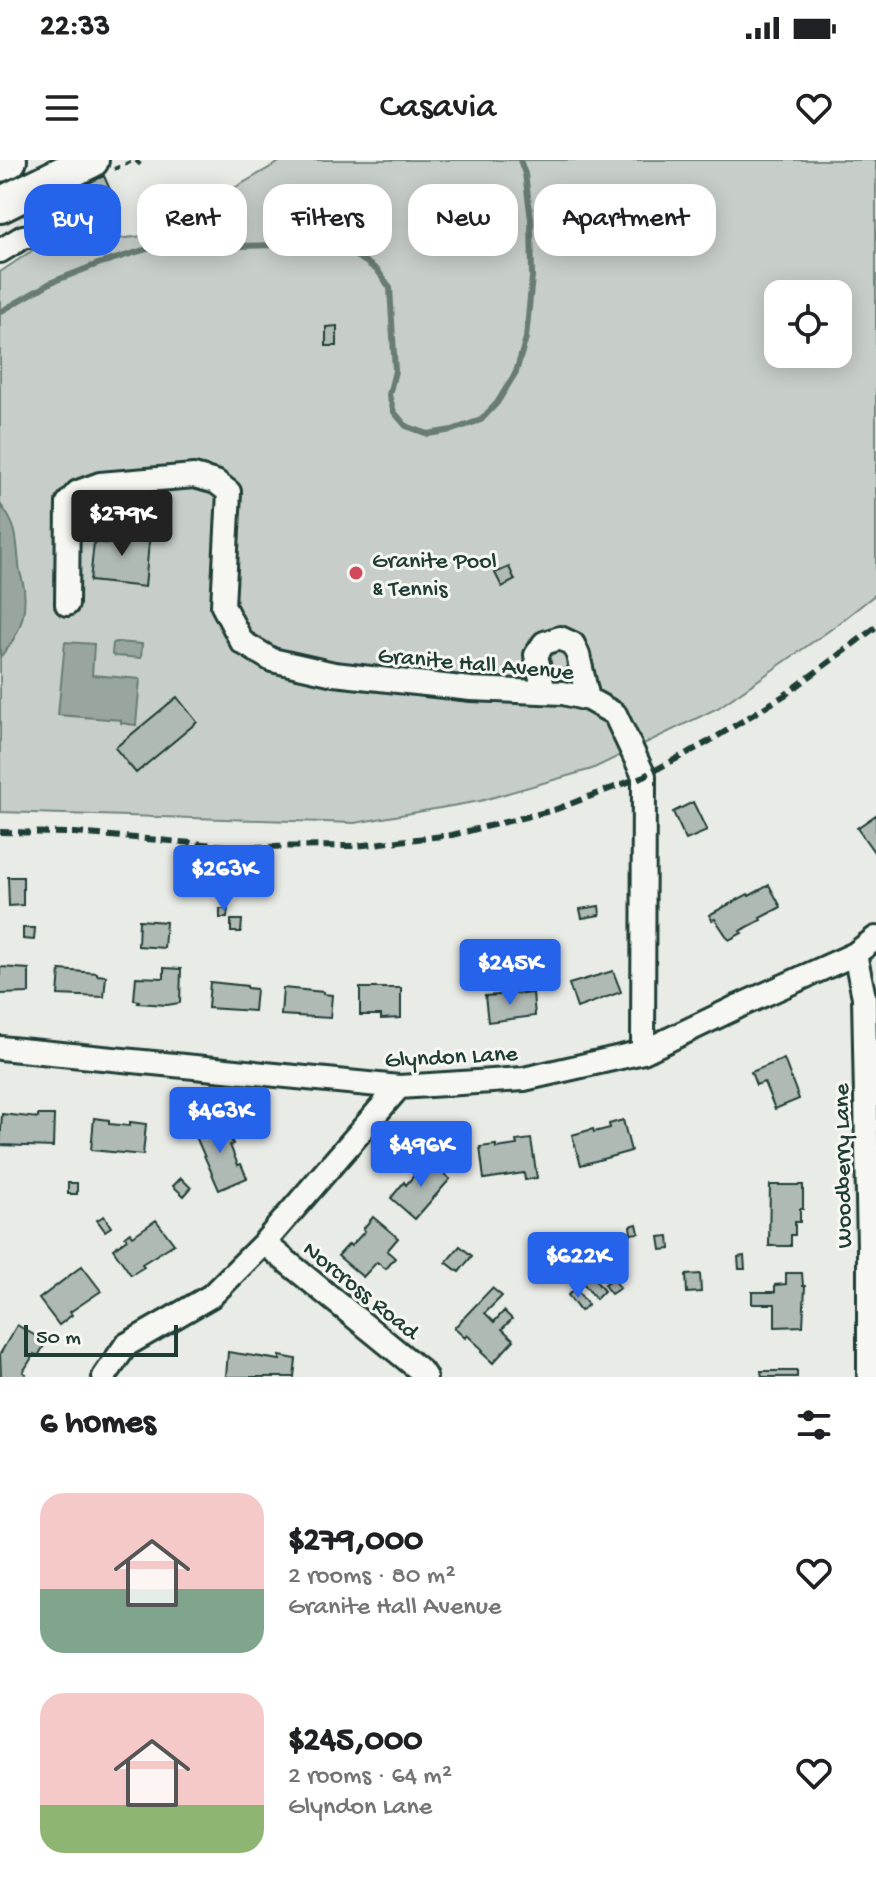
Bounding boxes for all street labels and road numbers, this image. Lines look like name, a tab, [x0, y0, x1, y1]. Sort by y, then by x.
street label: Granite Hall Avenue	[376, 642, 576, 689]
street label: Glyndon Lane	[384, 1040, 519, 1076]
street label: Woodberry Lane	[829, 1083, 860, 1249]
street label: Norcross Road	[296, 1236, 425, 1349]

